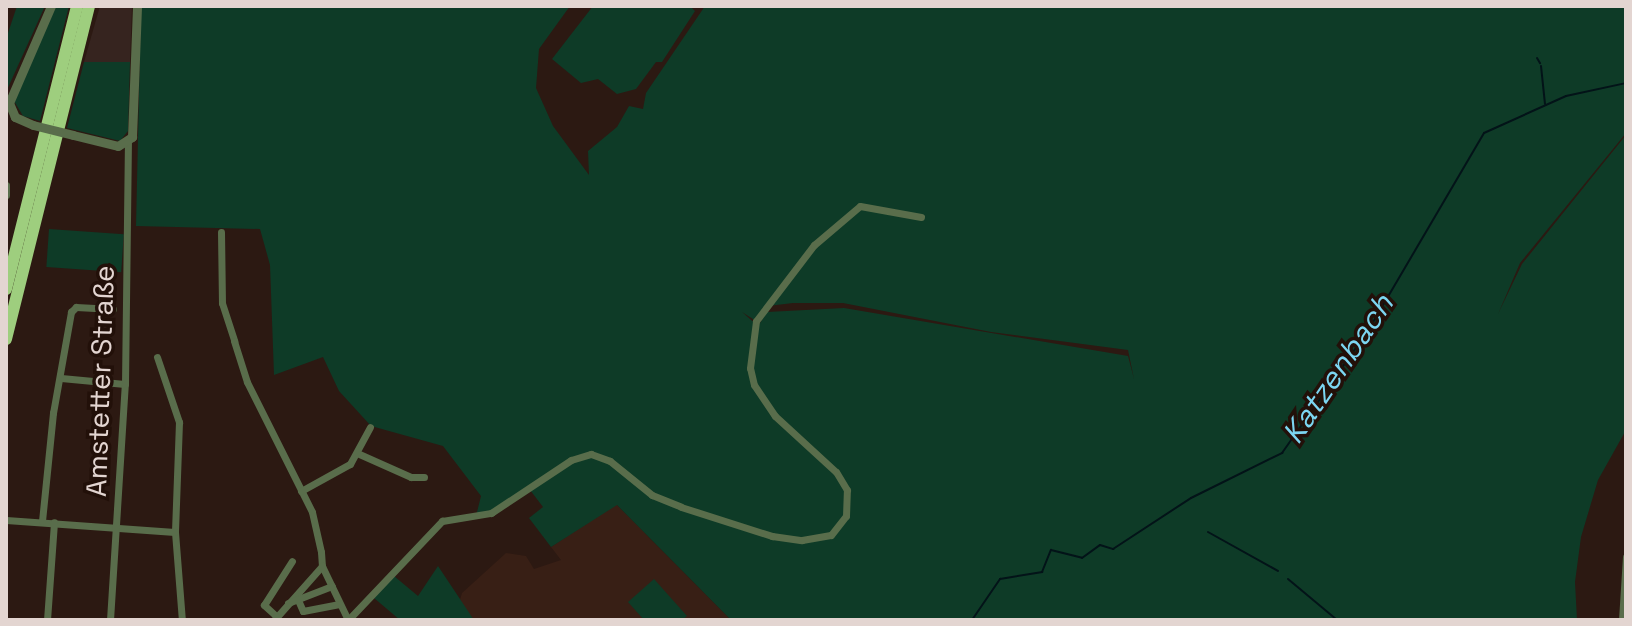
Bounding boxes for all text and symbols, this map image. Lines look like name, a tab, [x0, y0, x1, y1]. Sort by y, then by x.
street label: Amstetter Straße	[79, 265, 121, 497]
water label: Katzenbach	[1275, 288, 1401, 450]

